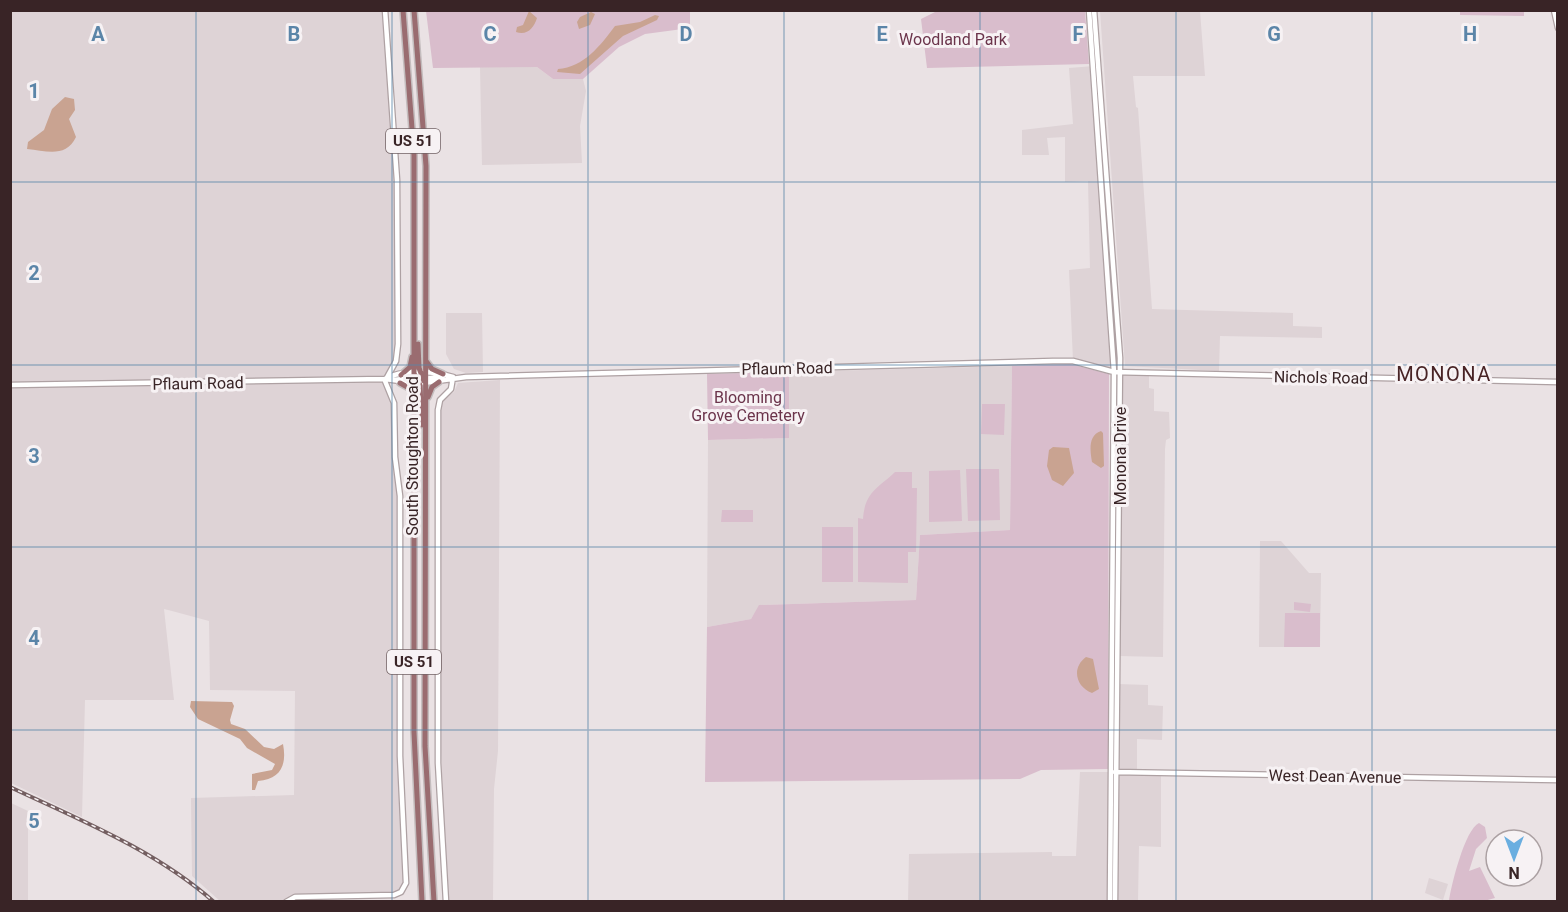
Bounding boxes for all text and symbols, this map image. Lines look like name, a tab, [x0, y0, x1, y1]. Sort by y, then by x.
text: A	[91, 22, 105, 46]
text: B	[288, 22, 300, 46]
text: C	[483, 22, 497, 46]
text: D	[680, 22, 693, 46]
text: E	[876, 22, 888, 46]
text: F	[1073, 22, 1084, 46]
text: G	[1267, 22, 1281, 46]
text: H	[1463, 22, 1477, 46]
park label: Woodland Park	[899, 30, 1008, 49]
text: 1	[28, 79, 40, 103]
road number: US 51	[386, 129, 440, 153]
text: 2	[28, 261, 40, 285]
street label: Pflaum Road	[741, 358, 833, 379]
district label: MONONA	[1396, 362, 1492, 386]
street label: Nichols Road	[1274, 367, 1368, 388]
street label: Pflaum Road	[152, 373, 244, 394]
street label: South Stoughton Road	[403, 376, 422, 536]
park label: Blooming Grove Cemetery	[691, 388, 805, 425]
street label: Monona Drive	[1111, 407, 1130, 505]
text: 3	[28, 444, 40, 468]
text: 4	[28, 626, 40, 650]
road number: US 51	[387, 650, 441, 674]
street label: West Dean Avenue	[1268, 766, 1402, 787]
text: 5	[28, 809, 40, 833]
north arrow	[1484, 828, 1544, 888]
text: N	[1508, 863, 1520, 882]

